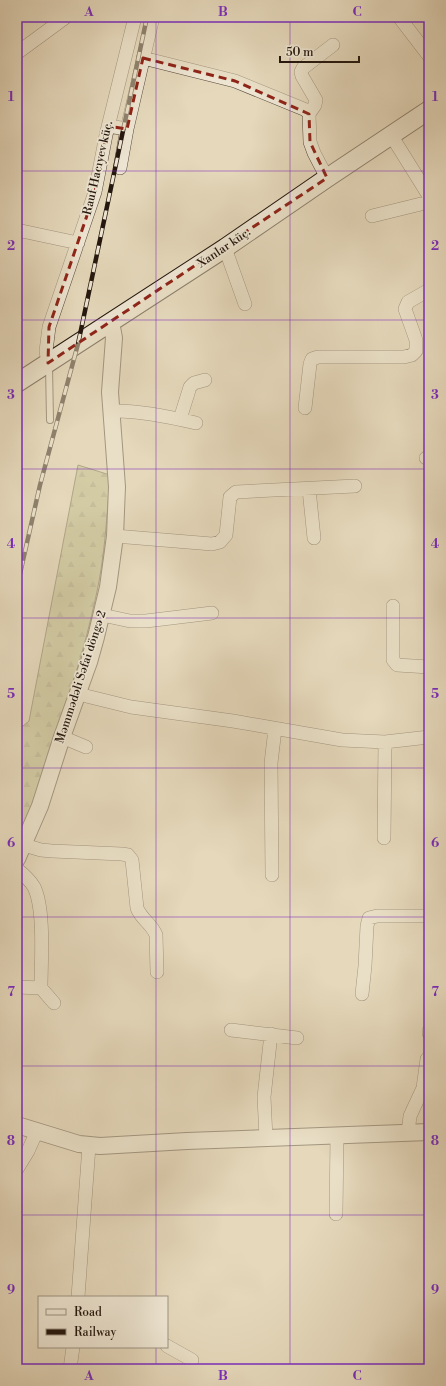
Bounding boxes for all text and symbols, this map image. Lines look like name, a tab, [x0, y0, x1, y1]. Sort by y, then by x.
text: A	[83, 4, 94, 20]
text: B	[218, 4, 228, 20]
text: C	[352, 4, 362, 20]
scale bar	[280, 38, 359, 64]
text: 50 m	[286, 45, 314, 60]
text: 1	[8, 89, 15, 105]
text: 1	[432, 89, 439, 105]
street label: Rauf Hacıyev küç.	[80, 119, 116, 217]
street label: Xanlar küç.	[194, 225, 254, 272]
text: 2	[7, 238, 15, 254]
text: 2	[431, 238, 439, 254]
text: 3	[7, 387, 15, 403]
text: 3	[431, 387, 439, 403]
text: 4	[7, 536, 16, 552]
text: 4	[431, 536, 440, 552]
street label: Məmmədəli Səfai döngə 2	[52, 608, 110, 745]
text: 5	[7, 686, 15, 702]
text: 5	[431, 686, 439, 702]
text: 6	[7, 835, 15, 851]
text: 6	[431, 835, 439, 851]
text: 7	[7, 984, 15, 1000]
text: 7	[431, 984, 439, 1000]
text: 8	[7, 1133, 15, 1149]
text: 8	[431, 1133, 439, 1149]
text: 9	[7, 1282, 15, 1298]
text: 9	[431, 1282, 439, 1298]
legend	[38, 1296, 168, 1348]
text: Road	[74, 1305, 102, 1320]
text: Railway	[74, 1325, 116, 1340]
text: A	[83, 1368, 94, 1384]
text: B	[218, 1368, 228, 1384]
text: C	[352, 1368, 362, 1384]

